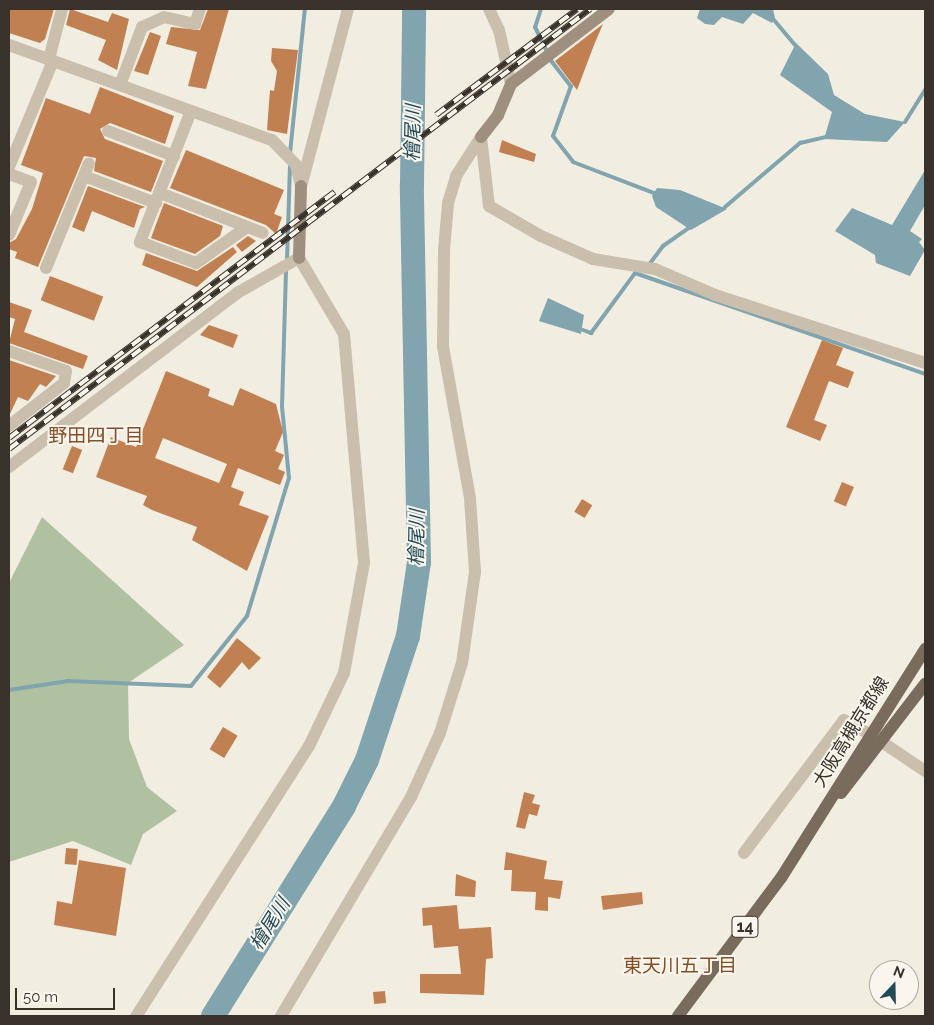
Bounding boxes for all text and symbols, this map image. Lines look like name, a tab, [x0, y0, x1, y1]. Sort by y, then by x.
water label: 檜尾川	[401, 104, 425, 162]
district label: 野田四丁目	[49, 425, 143, 447]
water label: 檜尾川	[405, 509, 429, 567]
street label: 大阪高槻京都線	[808, 673, 894, 791]
water label: 檜尾川	[245, 894, 295, 954]
road number: 14	[731, 914, 759, 940]
district label: 東天川五丁目	[623, 955, 737, 977]
north arrow	[869, 960, 919, 1010]
text: N	[891, 963, 907, 981]
scale bar	[18, 978, 118, 1010]
text: 50 m	[23, 988, 58, 1006]

